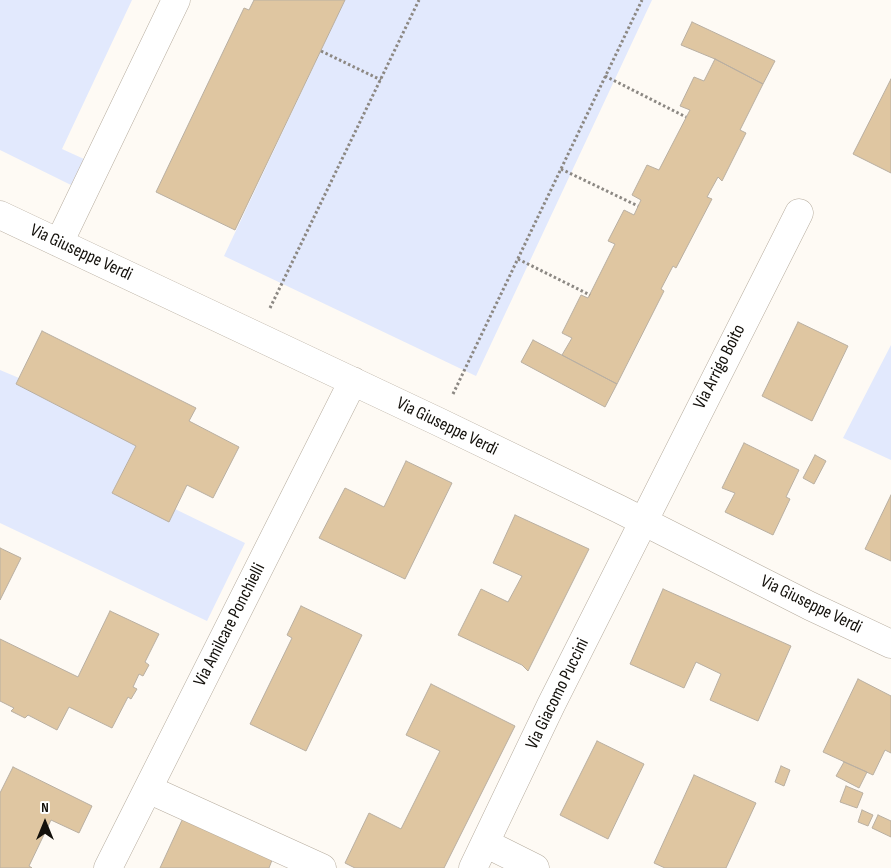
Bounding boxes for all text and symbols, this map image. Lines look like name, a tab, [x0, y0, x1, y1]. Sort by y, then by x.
street label: Via Giuseppe Verdi	[26, 220, 136, 286]
street label: Via Arrigo Boito	[689, 321, 751, 413]
street label: Via Giuseppe Verdi	[393, 393, 501, 461]
street label: Via Amilcare Ponchielli	[190, 560, 270, 690]
street label: Via Giuseppe Verdi	[757, 571, 865, 639]
street label: Via Giacomo Puccini	[522, 635, 594, 753]
north arrow	[20, 798, 70, 848]
text: N	[41, 799, 49, 816]

